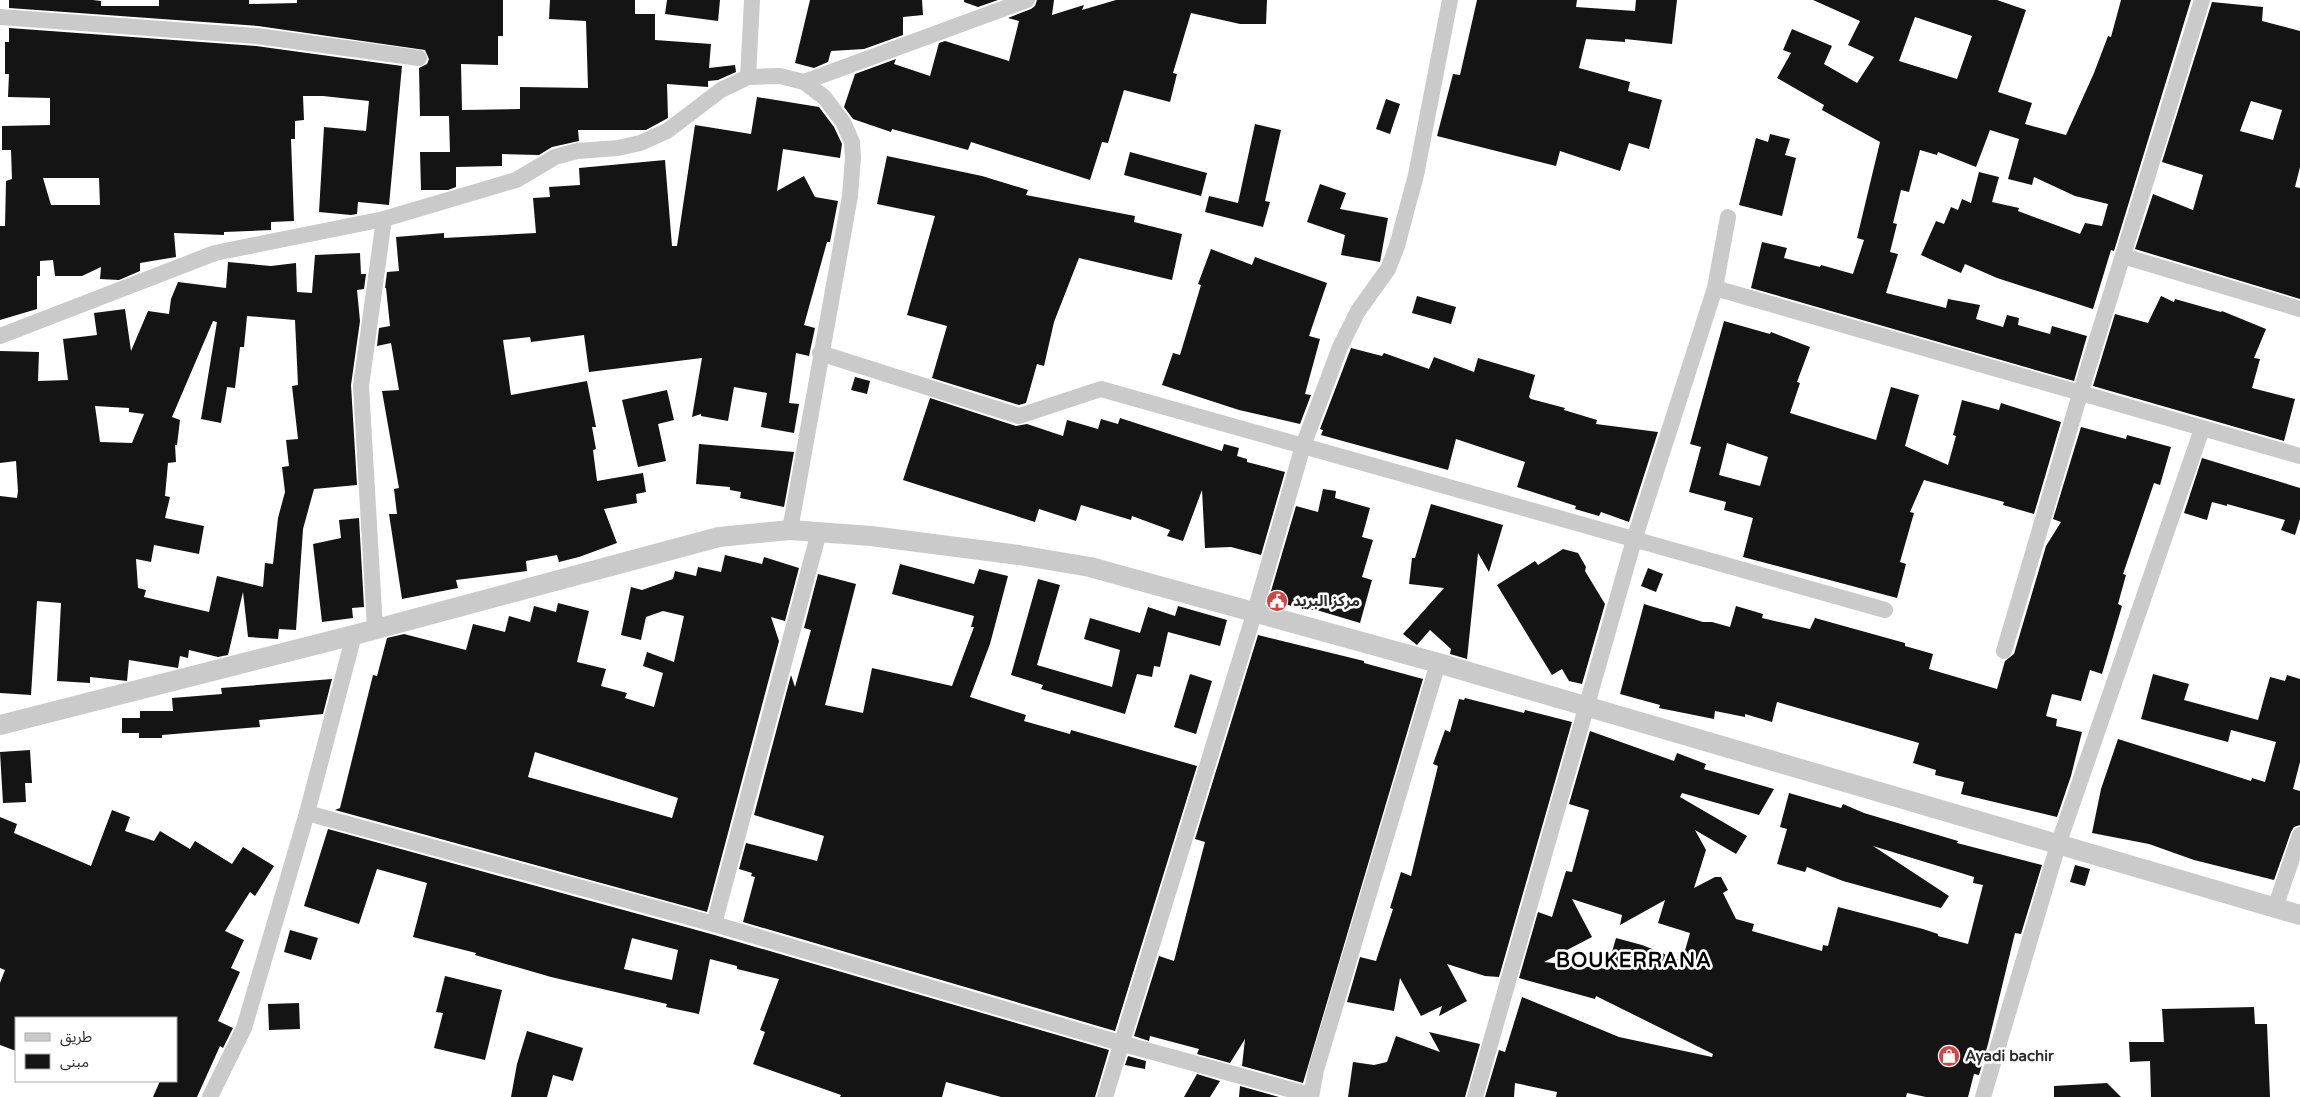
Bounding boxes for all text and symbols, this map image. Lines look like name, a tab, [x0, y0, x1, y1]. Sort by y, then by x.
public building icon: مركز البريد	[1265, 589, 1289, 613]
place label: مركز البريد	[1293, 592, 1360, 610]
district label: BOUKERRANA	[1556, 949, 1712, 973]
legend	[15, 1017, 178, 1082]
text: طريق	[60, 1028, 92, 1047]
shop icon: Ayadi bachir	[1937, 1044, 1961, 1068]
place label: Ayadi bachir	[1965, 1047, 2054, 1066]
text: مبنى	[60, 1053, 89, 1071]

